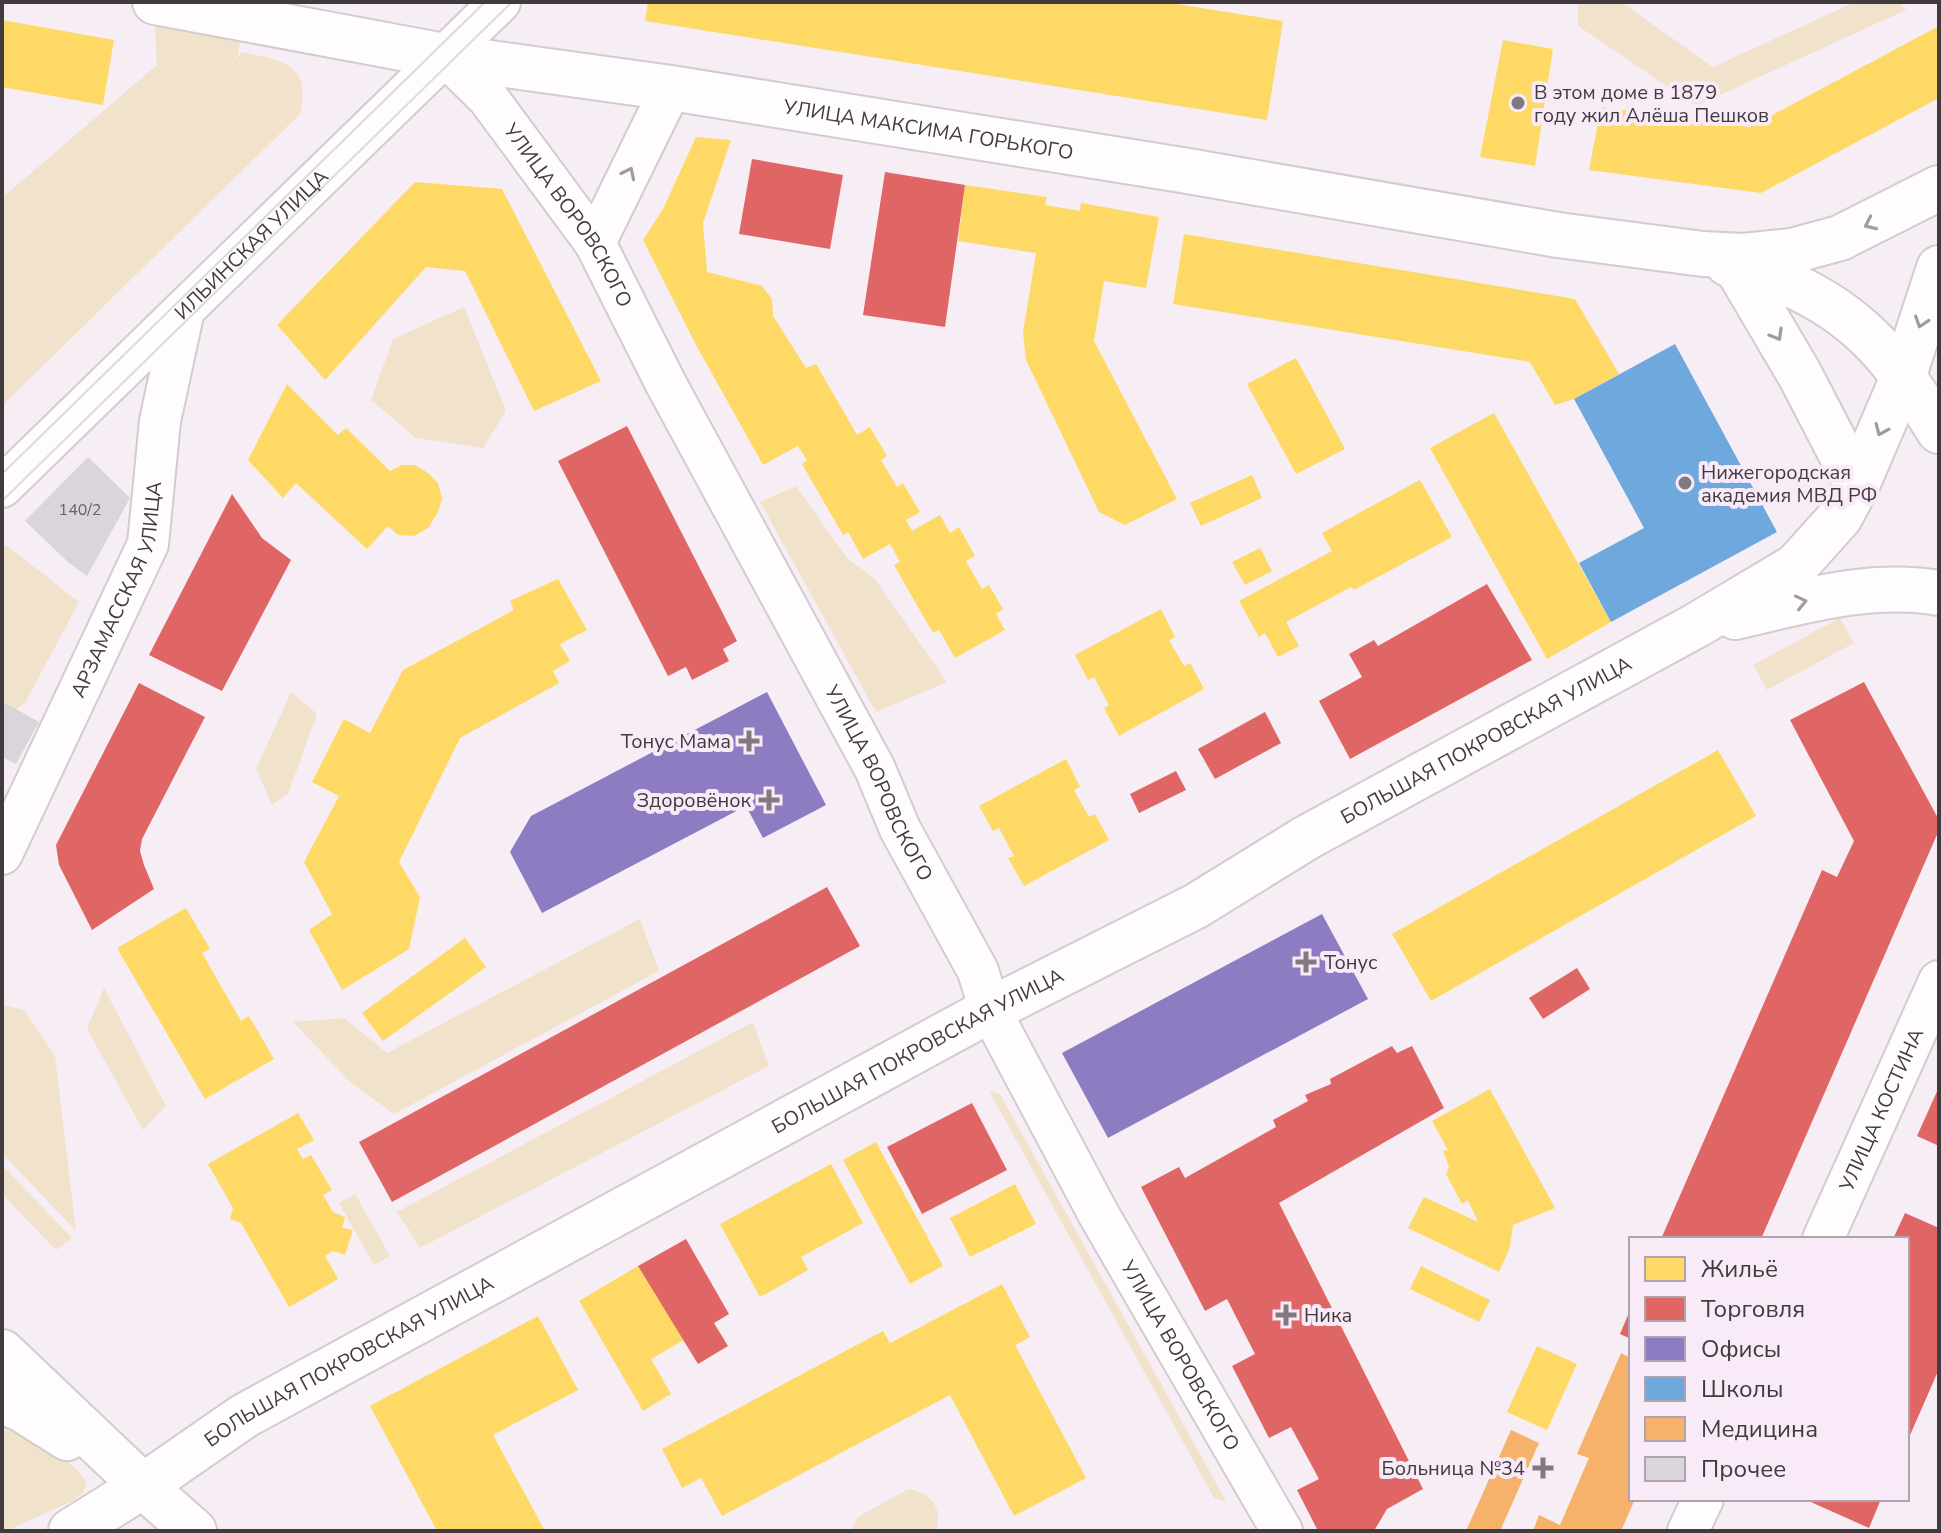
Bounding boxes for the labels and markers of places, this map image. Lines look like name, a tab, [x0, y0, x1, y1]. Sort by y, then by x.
place label: В этом доме в 1879 году жил Алёша Пешков	[1534, 79, 1769, 129]
marker: В этом доме в 1879 году жил Алёша Пешков	[1509, 94, 1527, 112]
place label: Нижегородская академия МВД РФ	[1701, 459, 1877, 509]
marker: Нижегородская академия МВД РФ	[1676, 474, 1694, 492]
place label: Тонус Мама	[621, 728, 731, 755]
marker: Тонус Мама	[738, 730, 760, 752]
place label: Здоровёнок	[637, 787, 751, 814]
marker: Здоровёнок	[758, 789, 780, 811]
place label: Тонус	[1324, 949, 1377, 976]
marker: Тонус	[1295, 951, 1317, 973]
place label: Ника	[1304, 1302, 1352, 1329]
marker: Ника	[1275, 1304, 1297, 1326]
place label: Больница №34	[1382, 1455, 1525, 1482]
marker: Больница №34	[1532, 1457, 1554, 1479]

